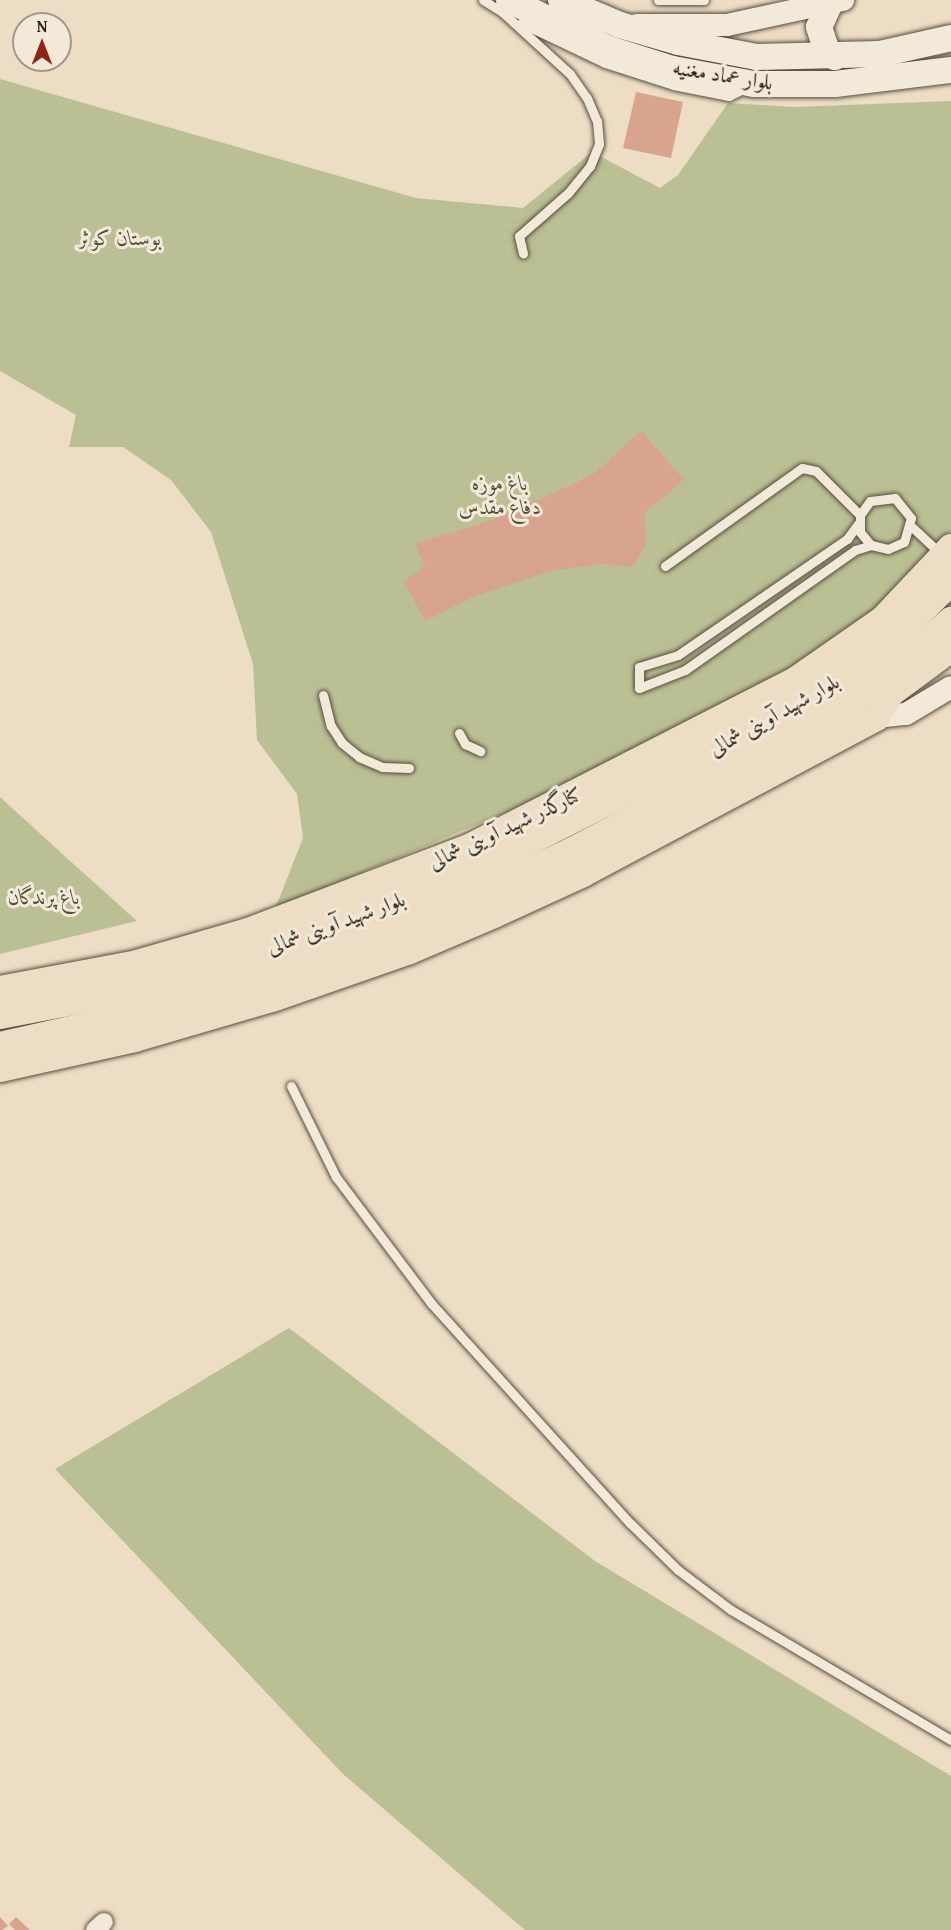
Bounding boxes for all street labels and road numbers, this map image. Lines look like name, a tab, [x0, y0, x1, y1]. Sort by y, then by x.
street label: بلوار عماد مغنیه	[671, 55, 775, 95]
street label: بلوار شهید آوینی شمالی	[704, 669, 844, 761]
street label: کنارگذر شهید آوینی شمالی	[424, 781, 586, 875]
street label: بلوار شهید آوینی شمالی	[263, 886, 409, 960]

